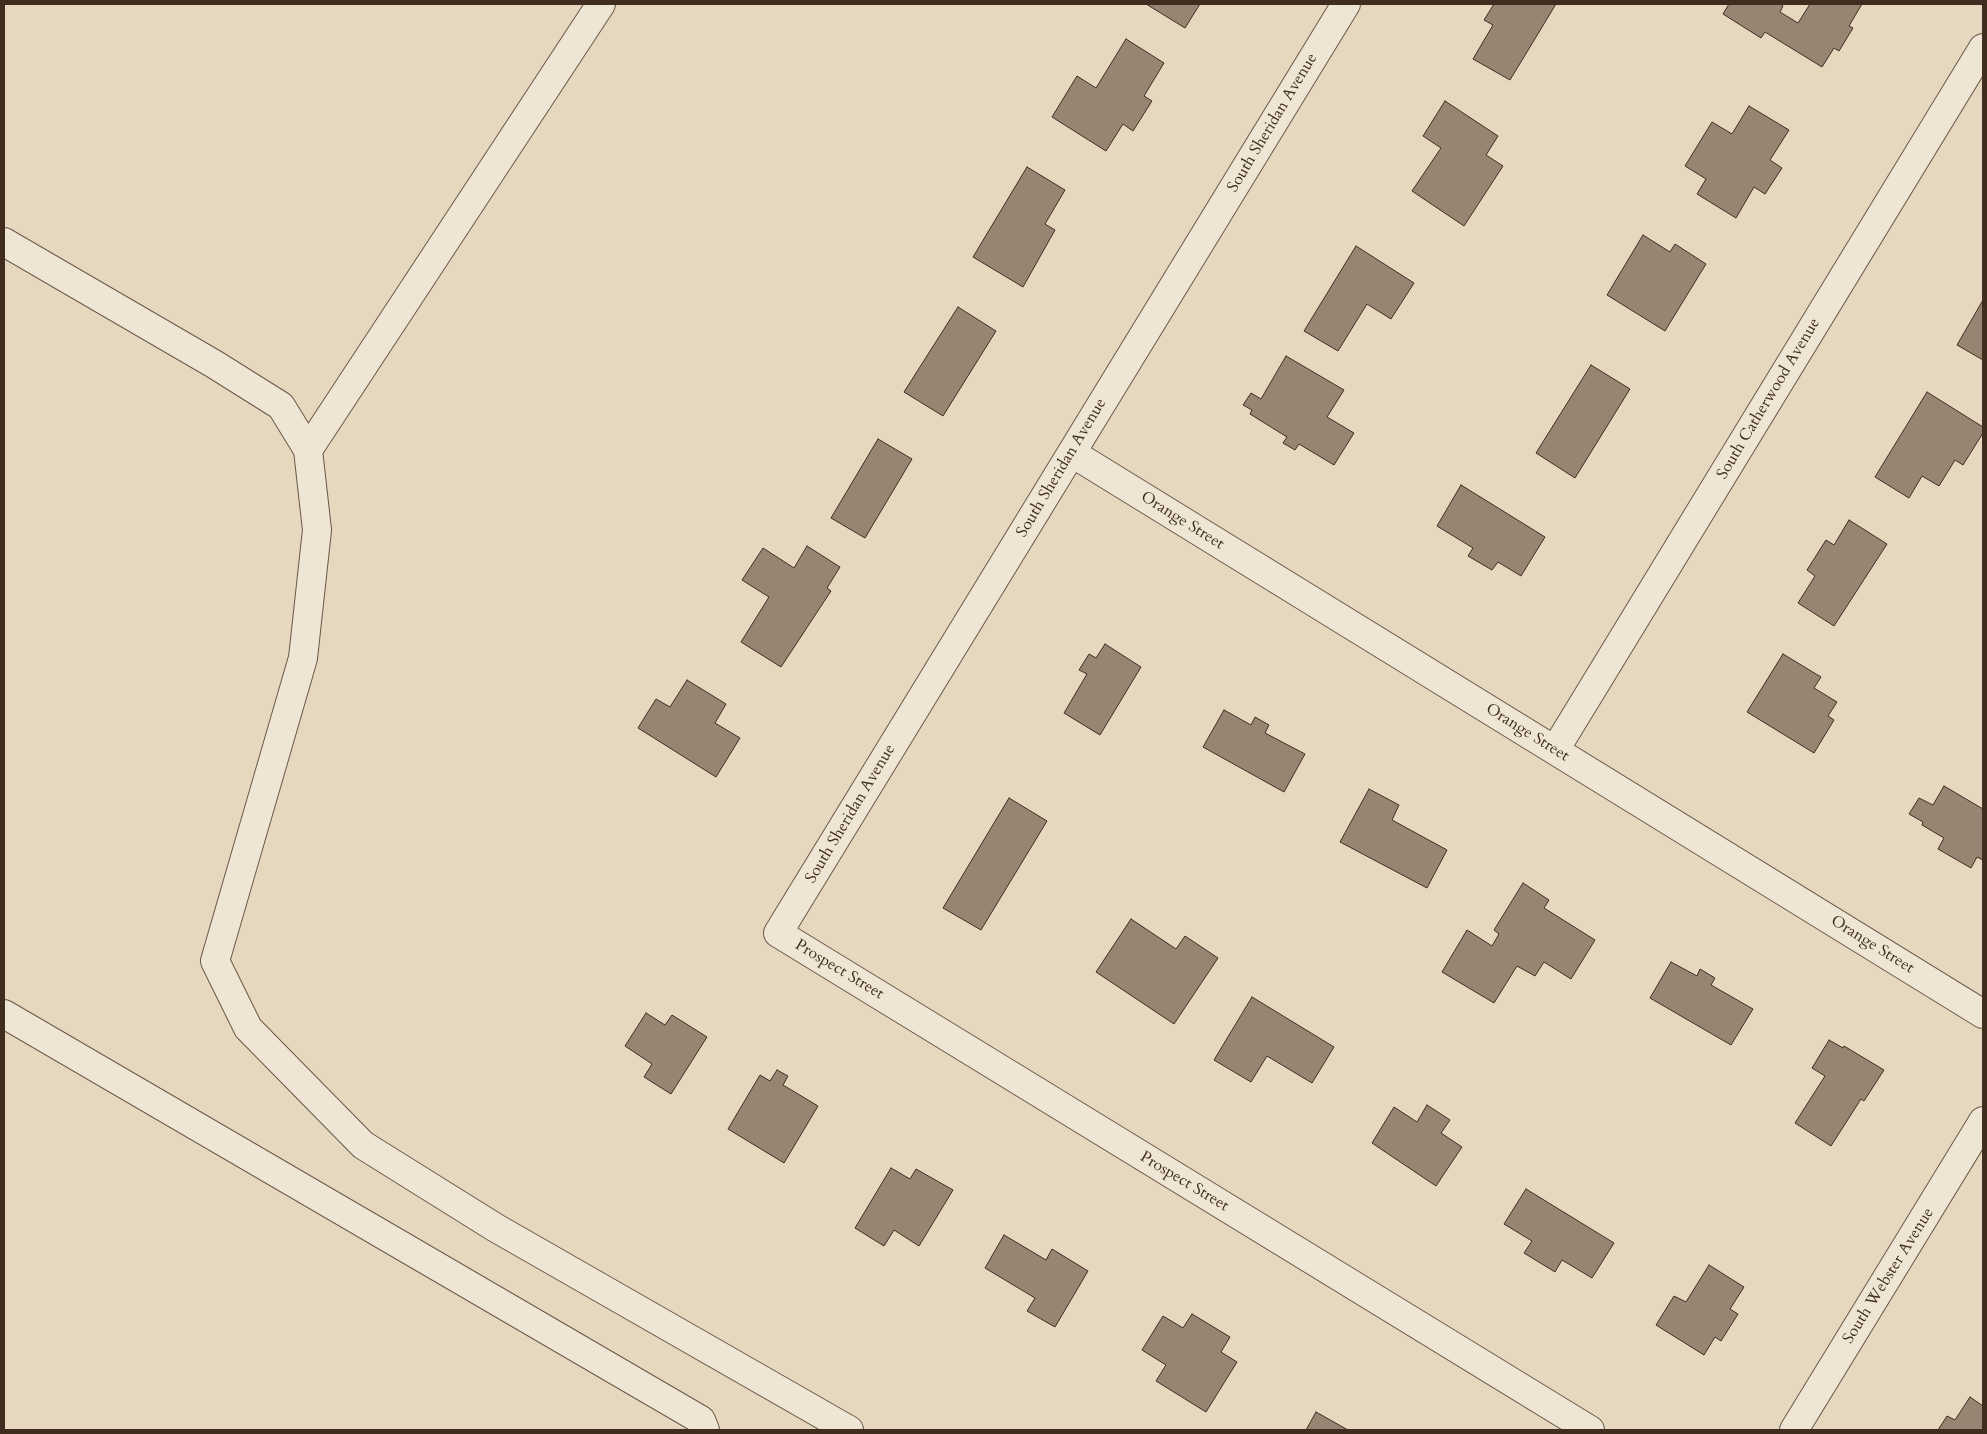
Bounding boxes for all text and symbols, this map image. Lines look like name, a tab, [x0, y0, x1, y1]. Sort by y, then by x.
street label: South Sheridan Avenue	[1224, 50, 1322, 196]
street label: South Catherwood Avenue	[1713, 315, 1825, 483]
street label: South Sheridan Avenue	[1013, 395, 1111, 541]
street label: Orange Street	[1137, 488, 1227, 554]
street label: Orange Street	[1482, 700, 1572, 766]
street label: South Sheridan Avenue	[802, 741, 900, 887]
street label: Orange Street	[1827, 912, 1917, 978]
street label: Prospect Street	[791, 936, 887, 1004]
street label: Prospect Street	[1136, 1148, 1232, 1216]
street label: South Webster Avenue	[1839, 1204, 1939, 1348]

